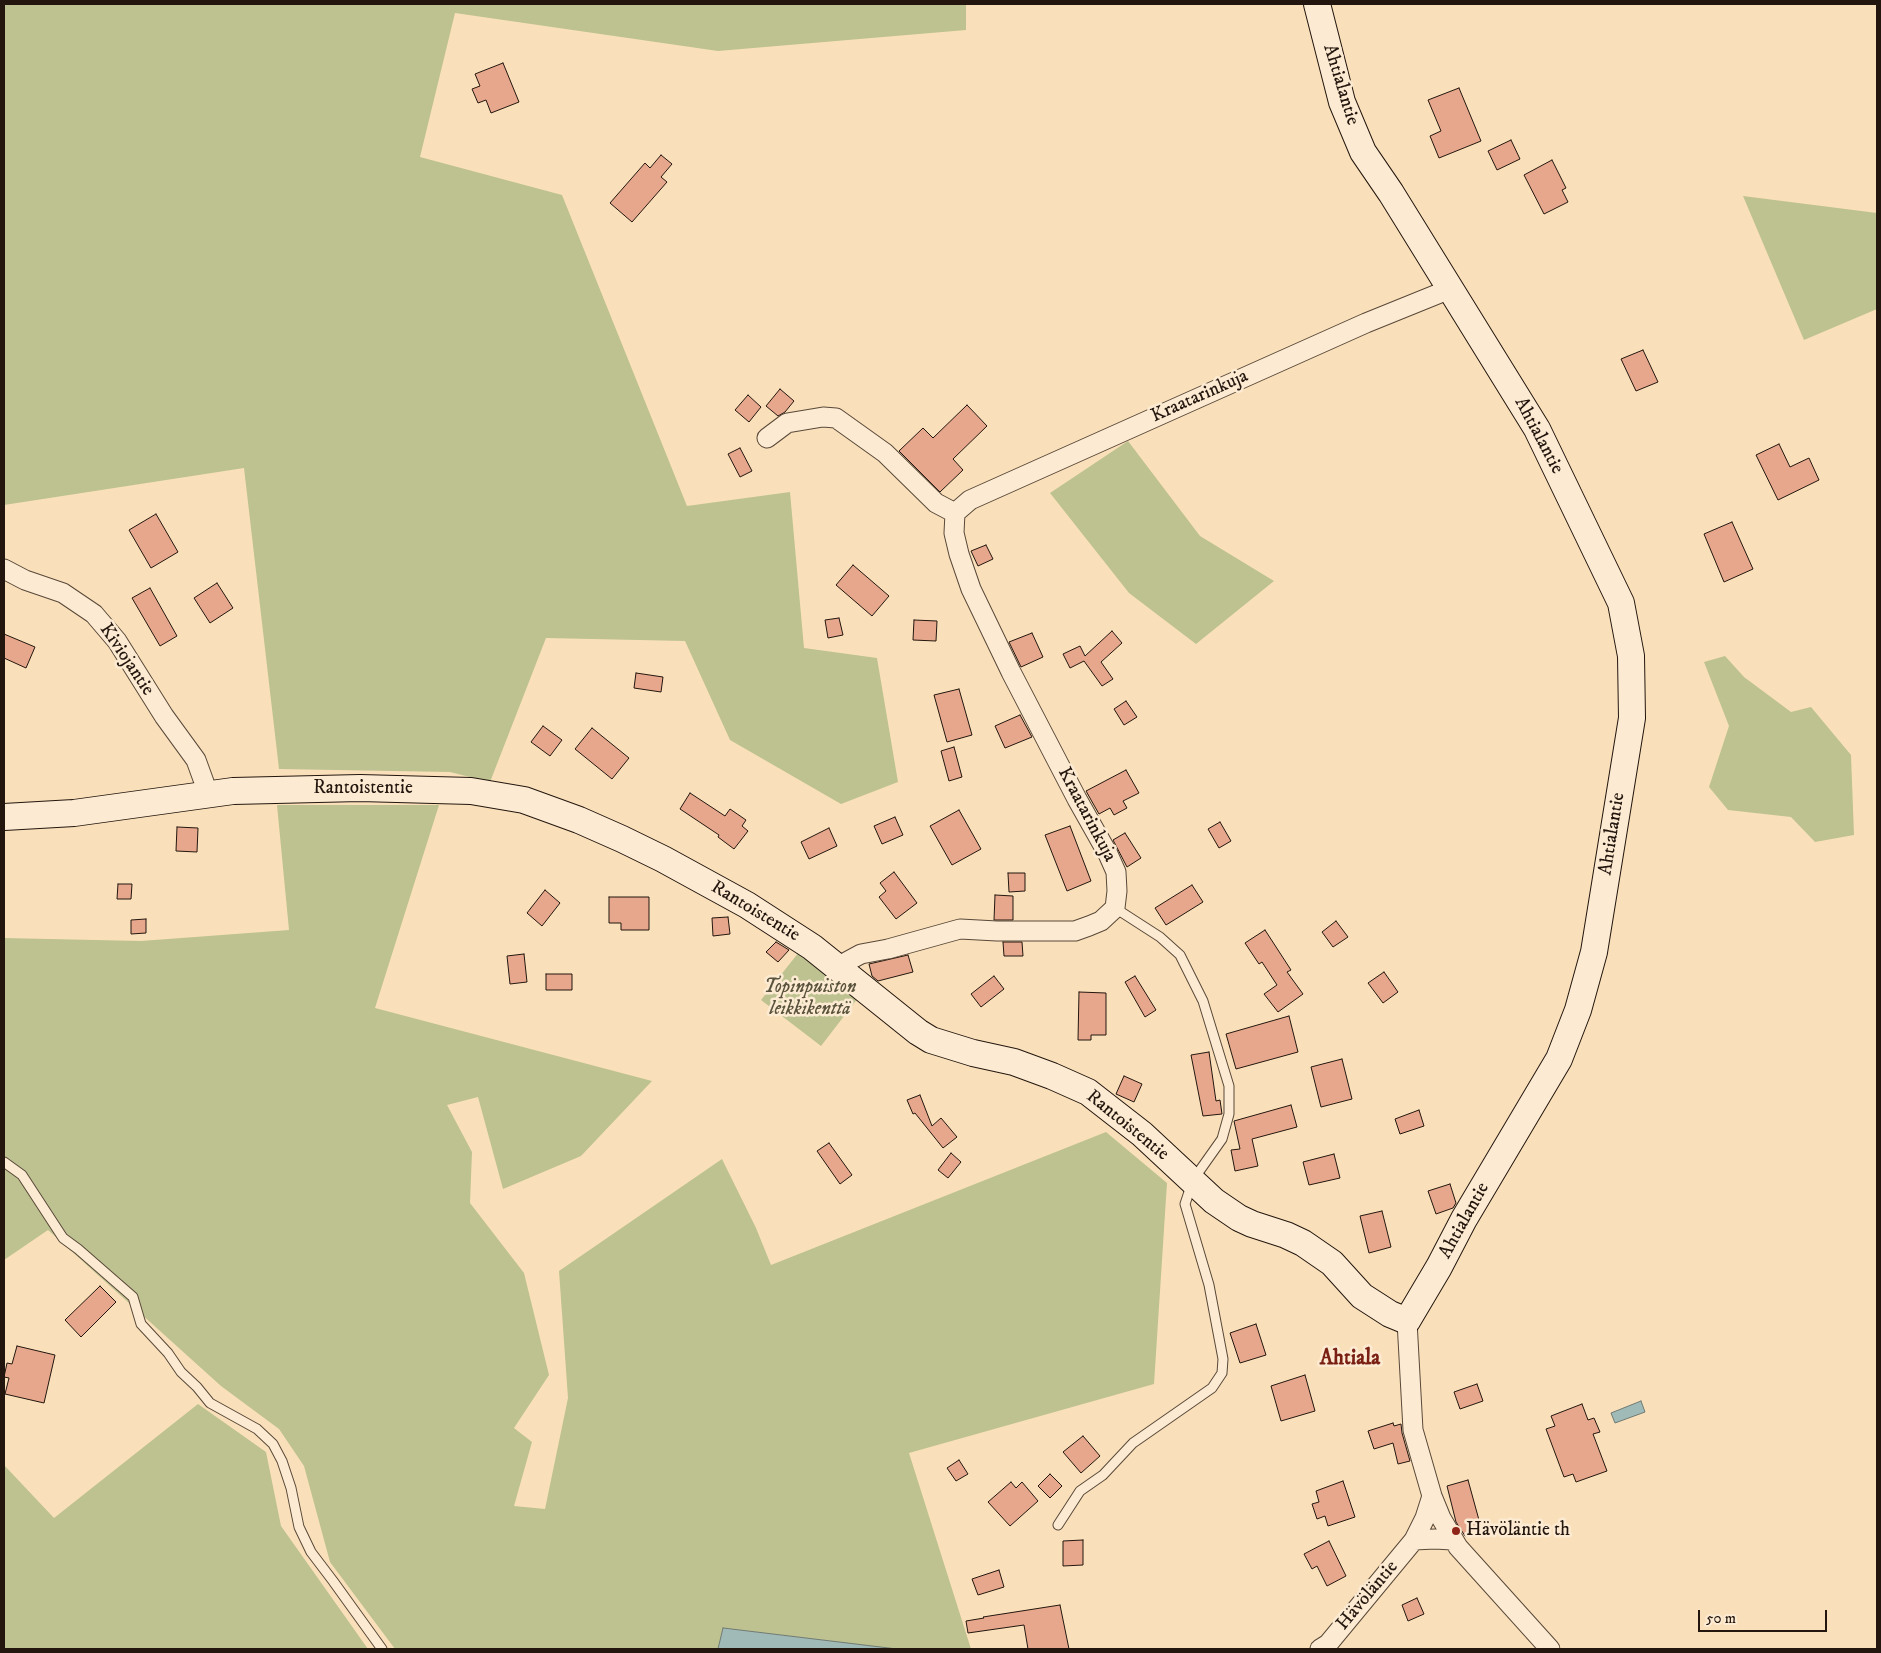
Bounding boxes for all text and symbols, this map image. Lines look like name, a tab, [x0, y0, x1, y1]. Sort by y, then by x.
street label: Ahtialantie	[1317, 42, 1363, 128]
street label: Kraatarinkuja	[1148, 365, 1252, 429]
street label: Ahtialantie	[1508, 394, 1568, 478]
street label: Kiviojantie	[94, 620, 158, 700]
street label: Kraatarinkuja	[1052, 764, 1120, 866]
street label: Rantoistentie	[313, 778, 413, 800]
street label: Ahtialantie	[1595, 791, 1631, 877]
street label: Rantoistentie	[706, 877, 804, 947]
park label: Topinpuiston leikkikenttä	[764, 977, 856, 1021]
street label: Rantoistentie	[1081, 1086, 1173, 1166]
street label: Ahtialantie	[1435, 1179, 1495, 1263]
district label: Ahtiala	[1320, 1347, 1380, 1373]
place label: Hävöläntie th	[1466, 1520, 1570, 1542]
marker: Hävöläntie th	[1450, 1525, 1462, 1537]
street label: Hävöläntie	[1332, 1557, 1404, 1635]
scale bar	[1701, 1600, 1830, 1632]
text: 50 m	[1706, 1609, 1736, 1628]

